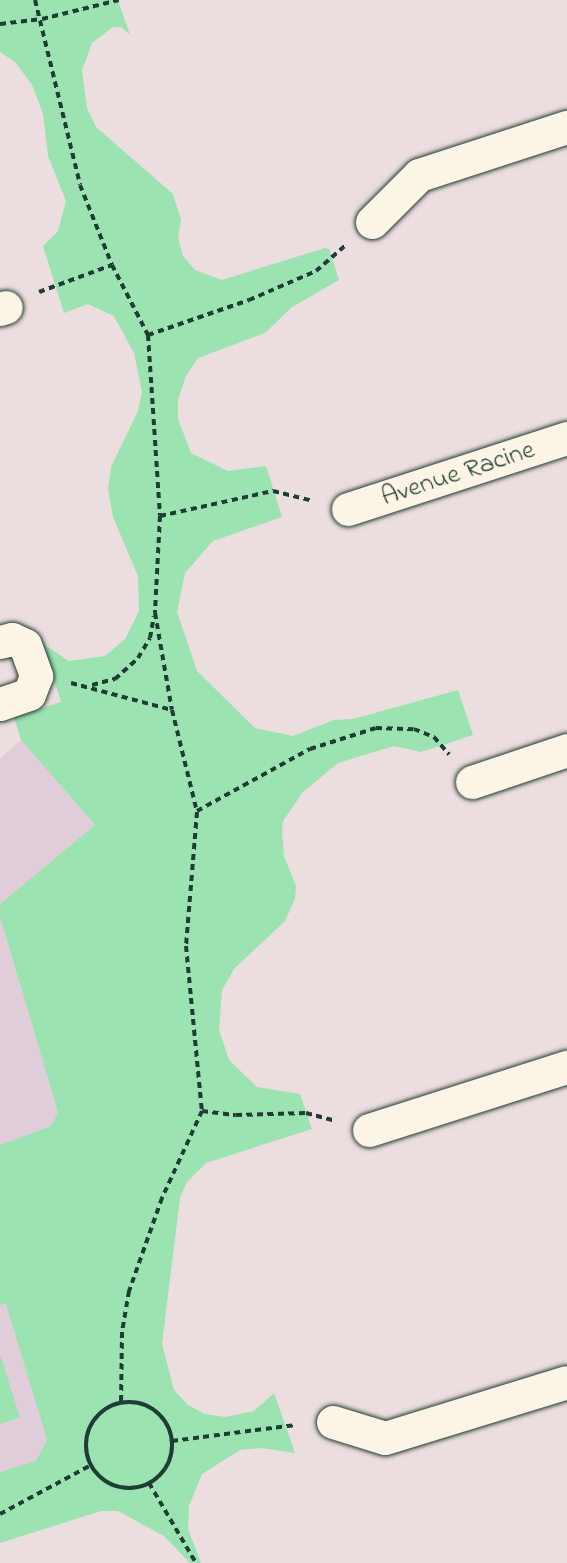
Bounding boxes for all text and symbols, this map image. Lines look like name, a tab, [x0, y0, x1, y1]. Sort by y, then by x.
street label: Avenue Racine	[377, 434, 539, 514]

